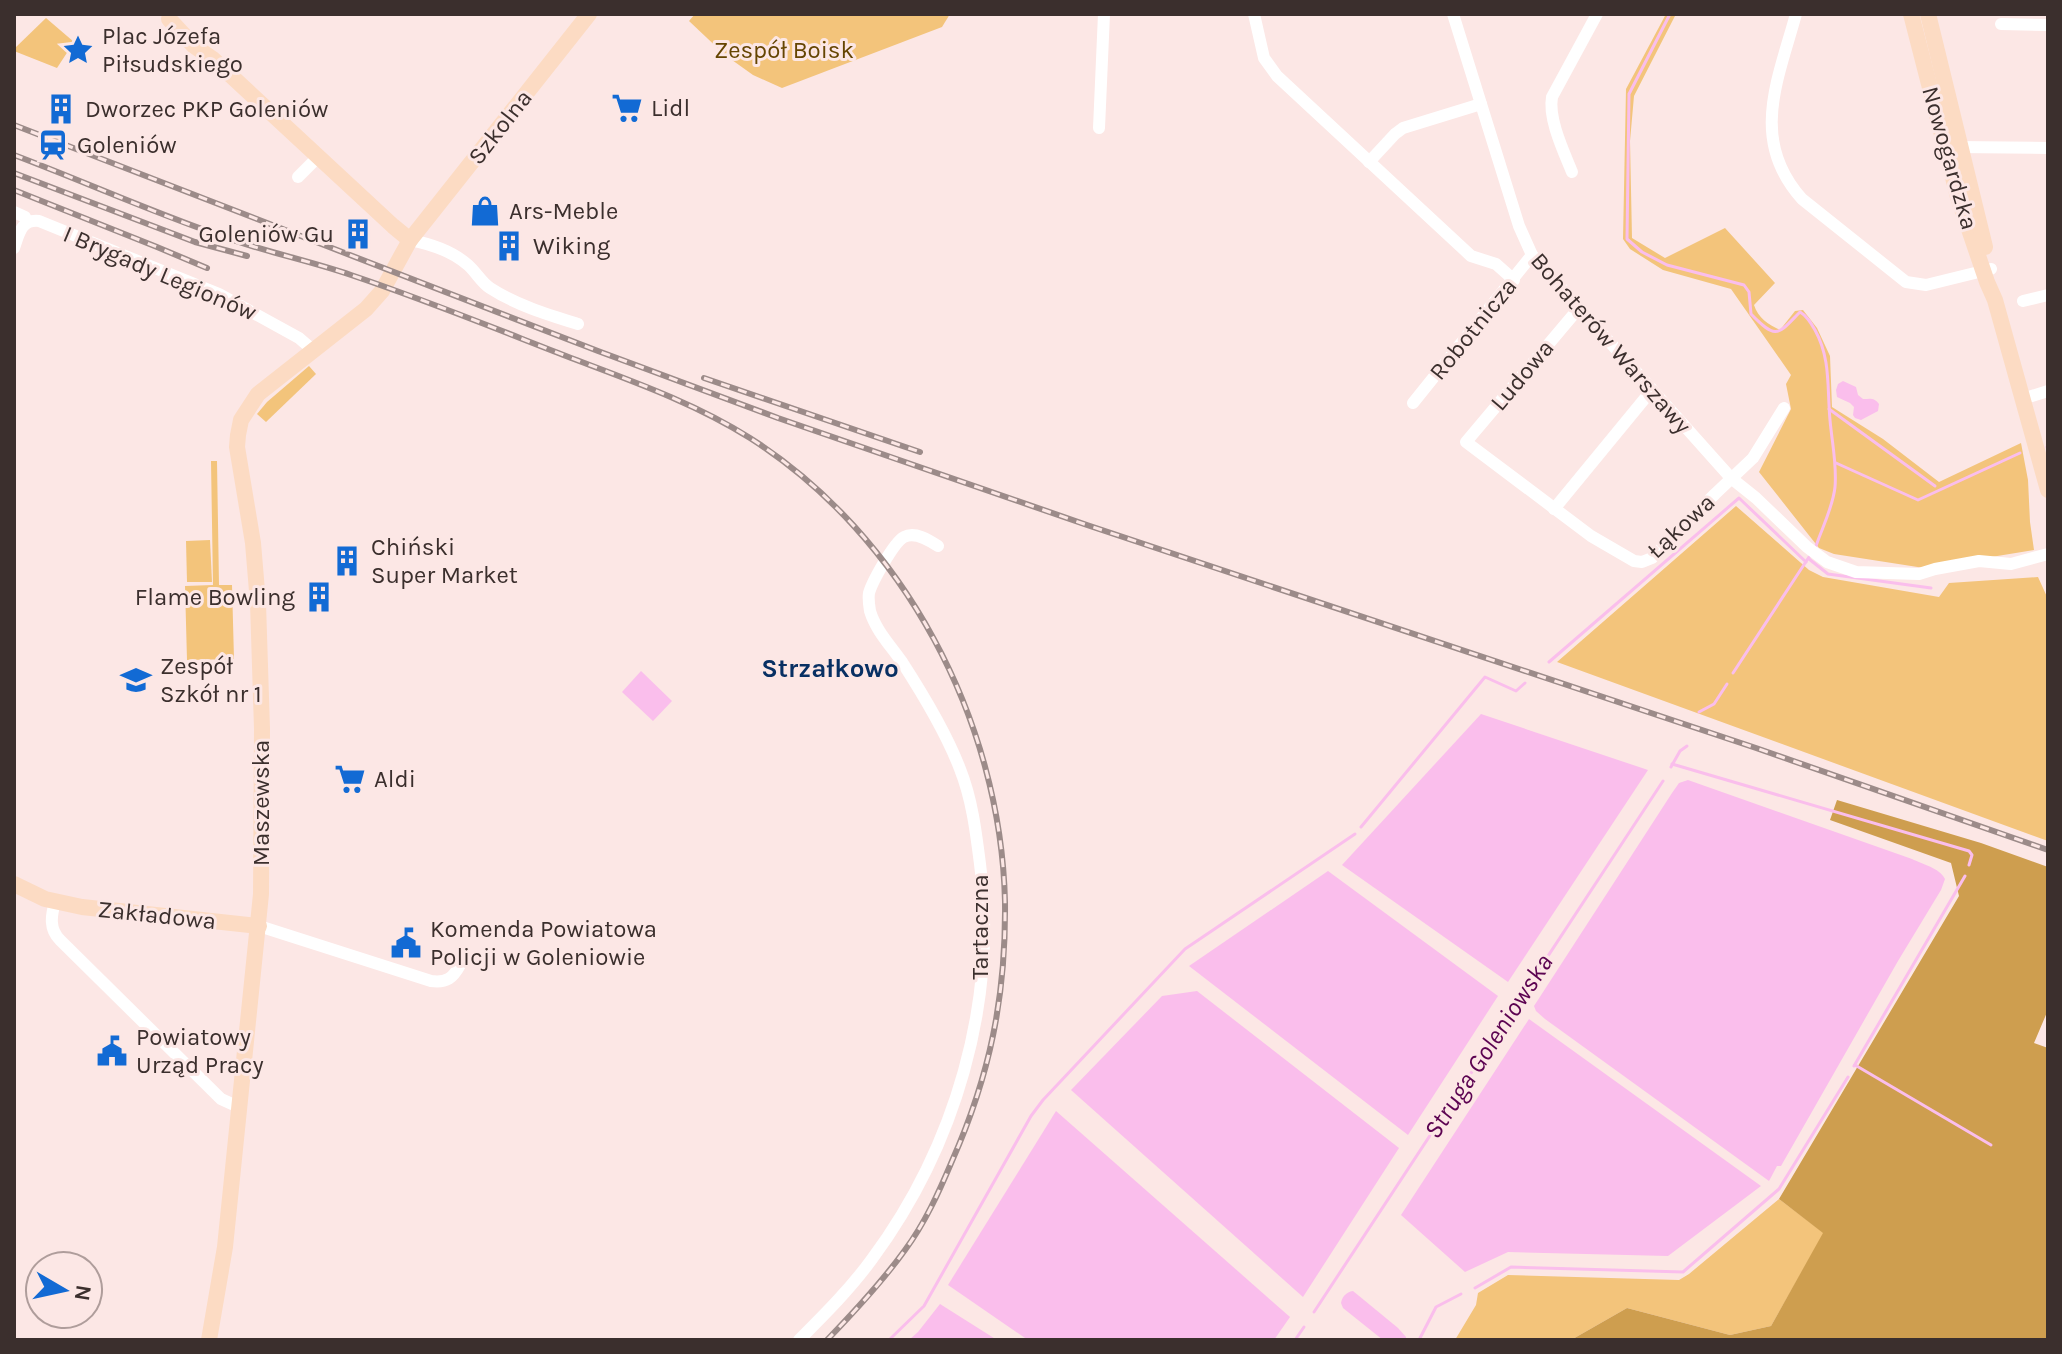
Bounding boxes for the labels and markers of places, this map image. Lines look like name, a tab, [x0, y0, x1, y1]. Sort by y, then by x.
place label: Plac Józefa Piłsudskiego	[102, 22, 243, 78]
place icon: Plac Józefa Piłsudskiego	[61, 33, 95, 67]
supermarket icon: Lidl	[610, 91, 644, 125]
building icon: Dworzec PKP Goleniów	[44, 92, 78, 126]
place label: Lidl	[651, 94, 690, 122]
place label: Dworzec PKP Goleniów	[85, 95, 328, 123]
station icon: Goleniów	[36, 128, 70, 162]
place label: Goleniów	[77, 131, 177, 159]
shop icon: Ars-Meble	[468, 194, 502, 228]
place label: Ars-Meble	[509, 197, 618, 225]
building icon: Goleniów Gu	[341, 217, 375, 251]
place label: Goleniów Gu	[199, 220, 334, 248]
building icon: Wiking	[492, 229, 526, 263]
place label: Wiking	[533, 232, 611, 260]
place label: Chiński Super Market	[371, 533, 518, 589]
building icon: Chiński Super Market	[330, 544, 364, 578]
building icon: Flame Bowling	[302, 580, 336, 614]
place label: Flame Bowling	[135, 583, 295, 611]
place label: Zespół Szkół nr 1	[160, 652, 262, 708]
school or university icon: Zespół Szkół nr 1	[119, 663, 153, 697]
supermarket icon: Aldi	[333, 762, 367, 796]
place label: Aldi	[374, 765, 416, 793]
place label: Komenda Powiatowa Policji w Goleniowie	[430, 915, 657, 971]
public building icon: Komenda Powiatowa Policji w Goleniowie	[389, 926, 423, 960]
place label: Powiatowy Urząd Pracy	[136, 1023, 264, 1079]
public building icon: Powiatowy Urząd Pracy	[95, 1034, 129, 1068]

